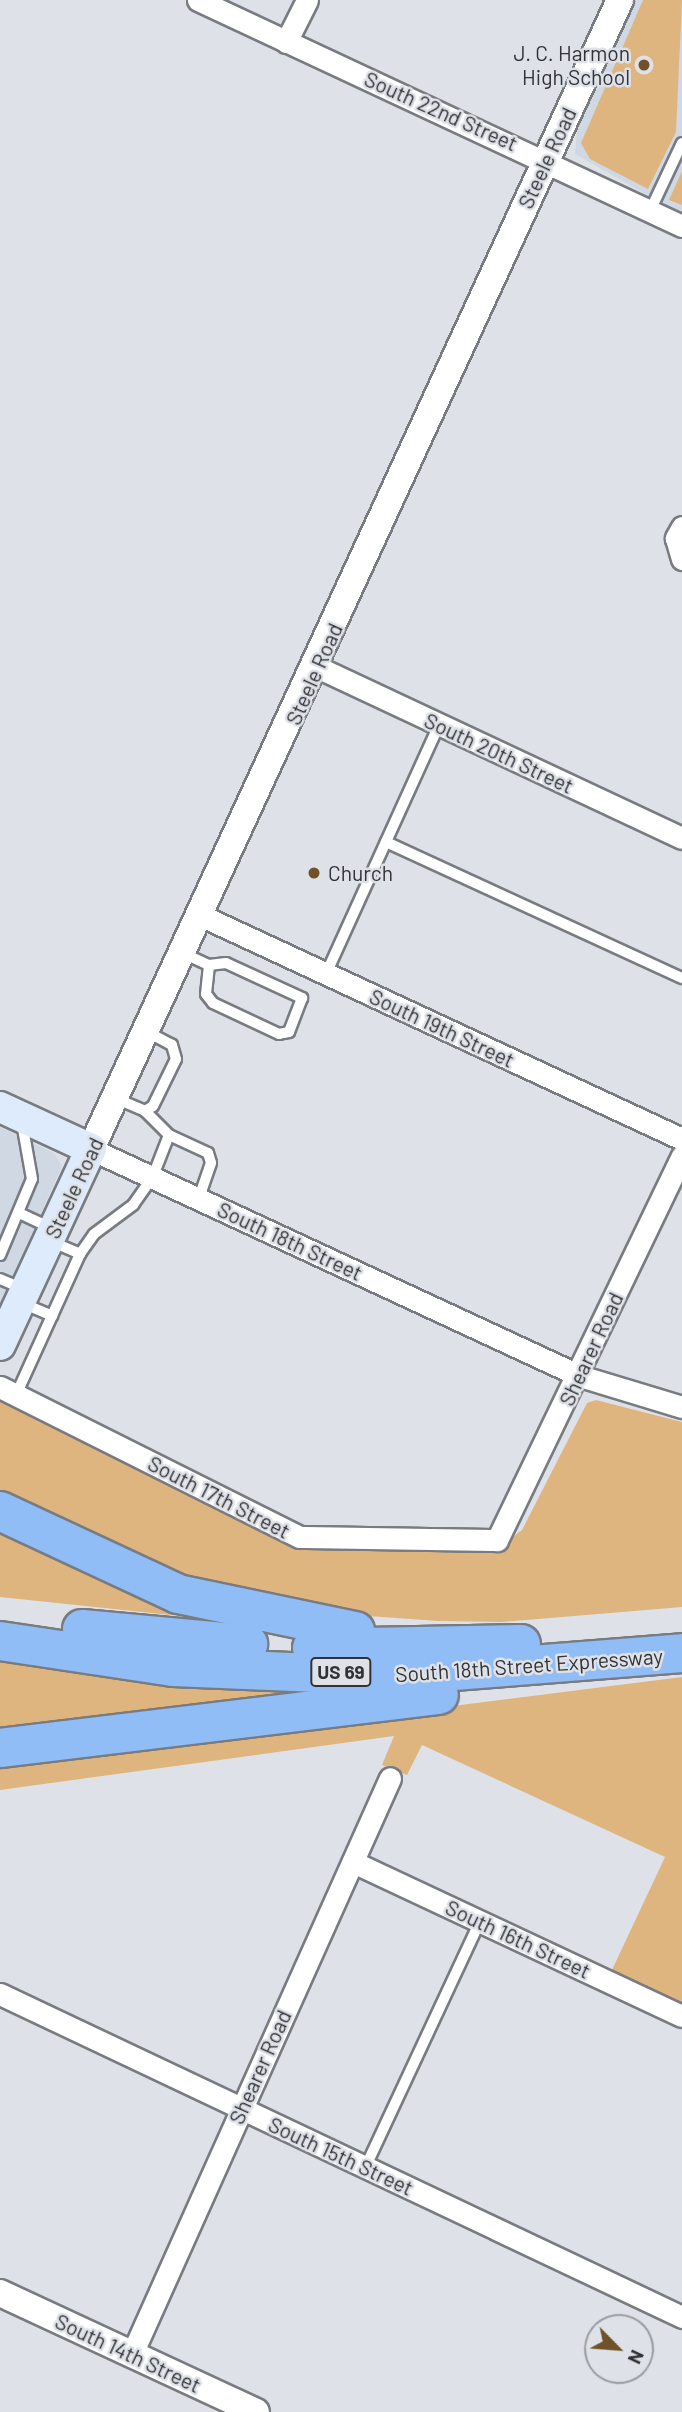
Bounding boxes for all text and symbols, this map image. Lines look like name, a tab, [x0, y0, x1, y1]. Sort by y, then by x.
place label: J. C. Harmon High School	[513, 40, 630, 90]
marker: J. C. Harmon High School	[636, 57, 652, 73]
street label: South 22nd Street	[361, 66, 521, 156]
street label: Steele Road	[513, 103, 581, 213]
street label: Steele Road	[280, 619, 348, 729]
street label: South 20th Street	[420, 707, 578, 799]
place label: Church	[328, 860, 393, 886]
marker: Church	[306, 865, 322, 881]
street label: South 19th Street	[366, 983, 518, 1073]
street label: Steele Road	[40, 1133, 108, 1243]
street label: South 18th Street	[214, 1196, 366, 1286]
street label: Shearer Road	[554, 1288, 628, 1410]
street label: South 17th Street	[144, 1450, 294, 1544]
street label: South 18th Street Expressway	[394, 1643, 664, 1687]
road number: US 69	[310, 1656, 372, 1688]
street label: South 16th Street	[442, 1894, 594, 1984]
street label: Shearer Road	[224, 2006, 296, 2128]
street label: South 15th Street	[265, 2111, 417, 2201]
street label: South 14th Street	[51, 2308, 205, 2398]
north arrow	[584, 2314, 654, 2384]
text: N	[624, 2347, 650, 2368]

